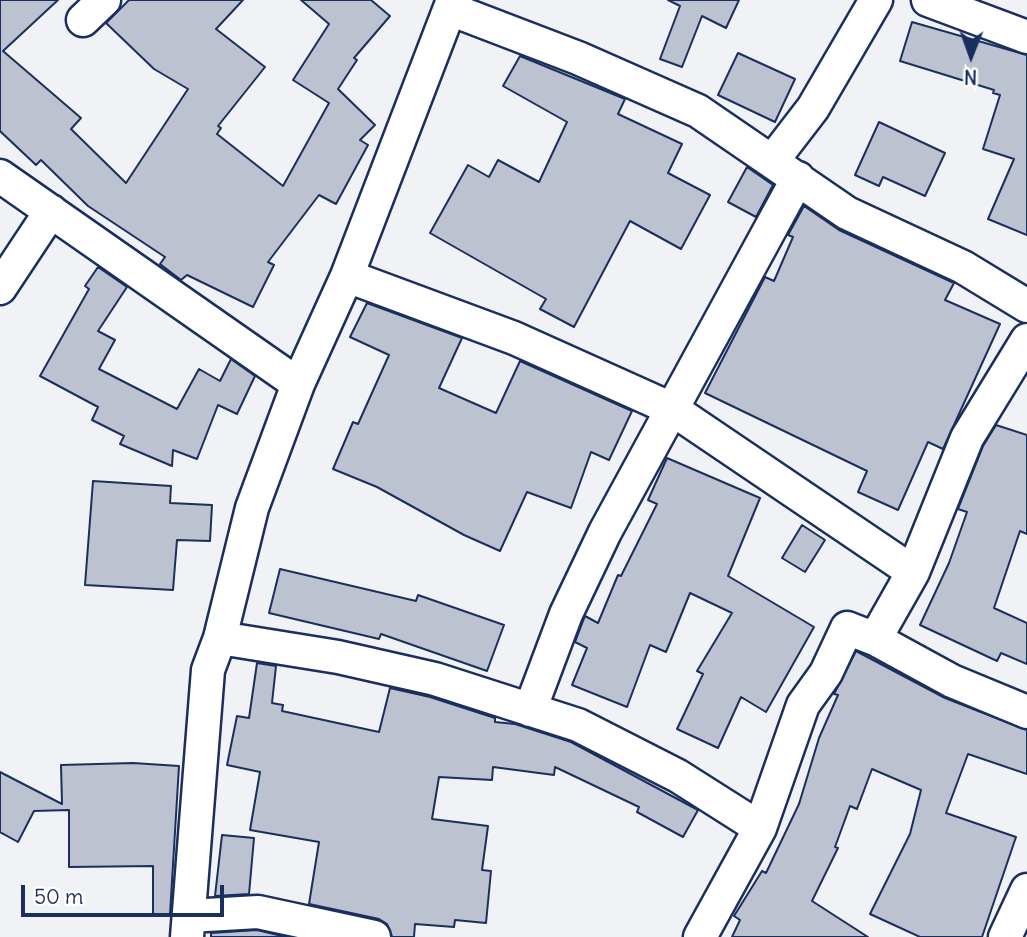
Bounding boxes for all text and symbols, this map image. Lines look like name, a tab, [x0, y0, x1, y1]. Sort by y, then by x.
north arrow	[936, 21, 1006, 91]
text: N	[964, 65, 977, 89]
scale bar	[24, 870, 228, 914]
text: 50 m	[34, 883, 83, 910]

